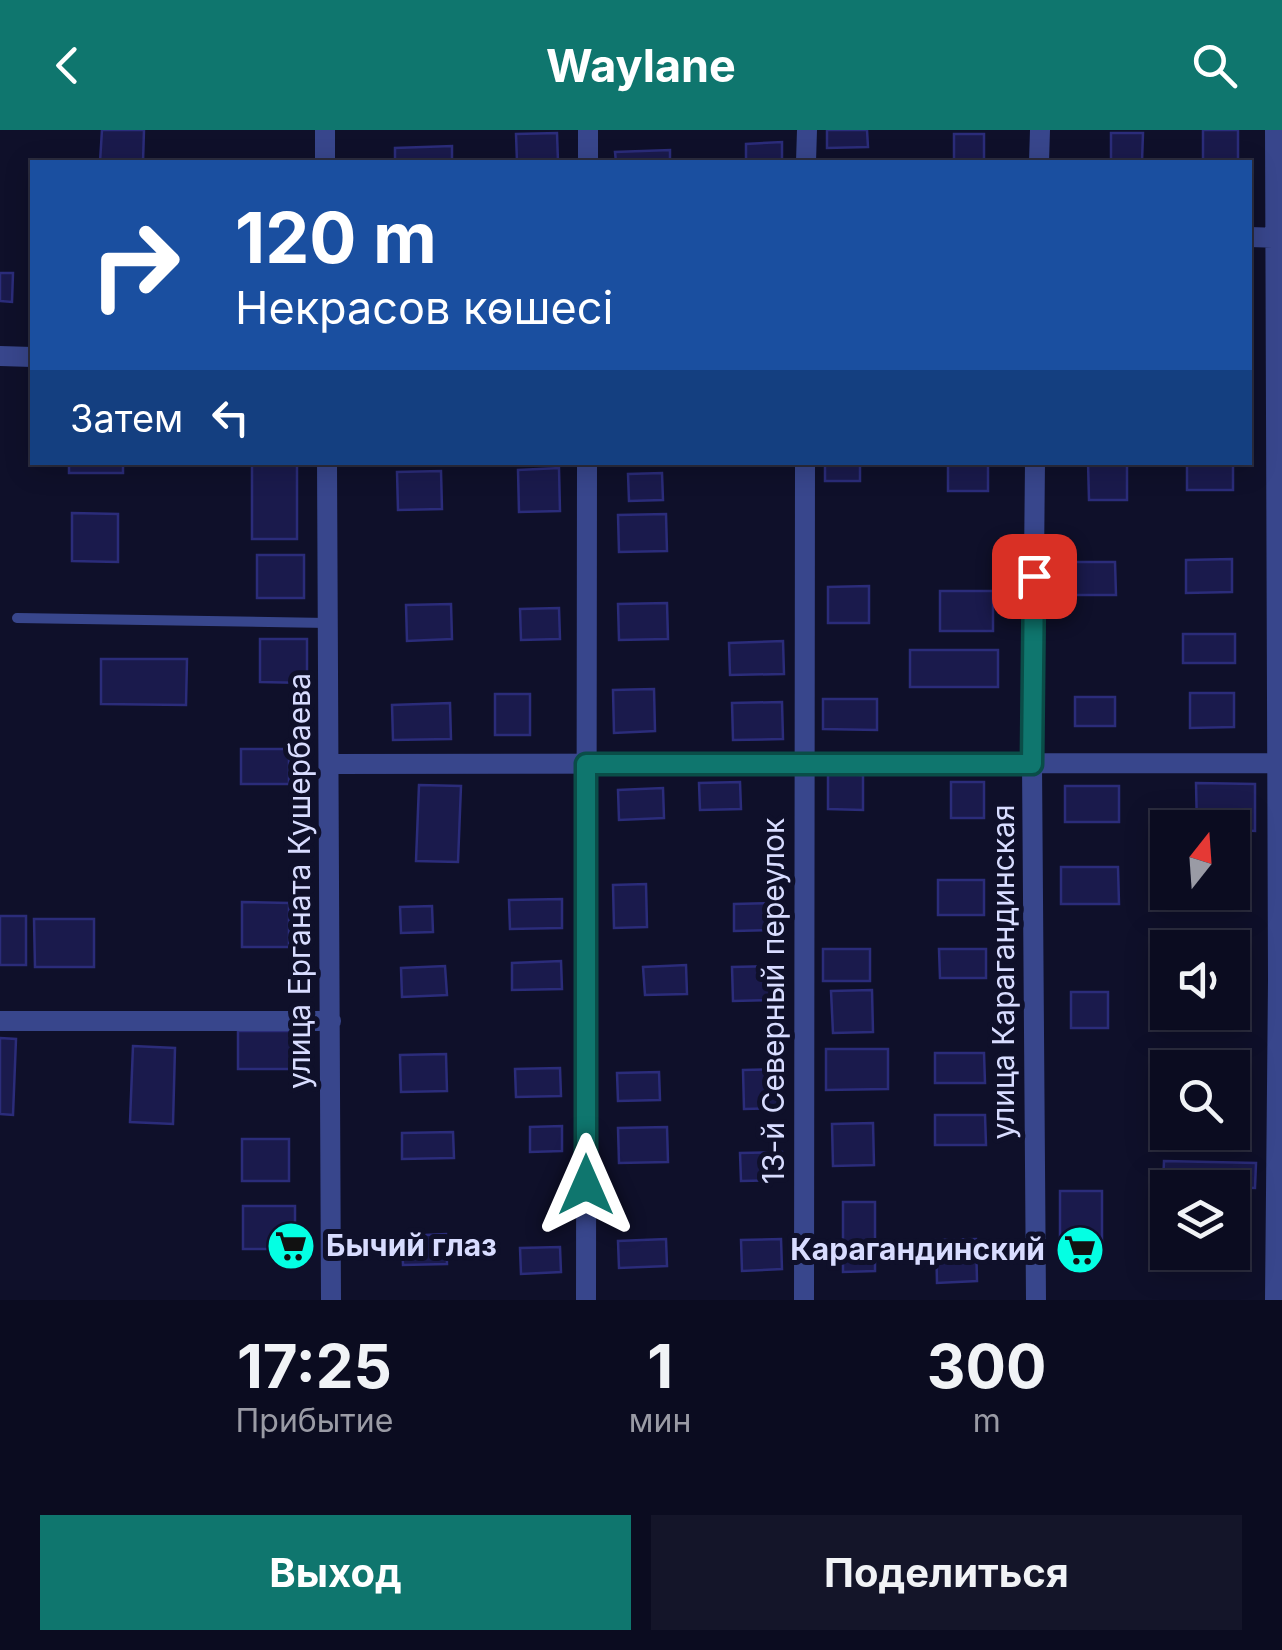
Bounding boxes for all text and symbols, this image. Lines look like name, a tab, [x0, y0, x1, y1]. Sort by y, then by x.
icon: back	[40, 38, 95, 93]
text: Waylane	[546, 38, 736, 93]
icon: search	[1187, 38, 1242, 93]
text: 120 m	[235, 195, 437, 280]
icon: right	[70, 200, 200, 330]
text: Некрасов көшесі	[235, 280, 613, 335]
icon: left	[203, 390, 258, 445]
text: Затем	[70, 395, 183, 441]
pin	[992, 534, 1077, 619]
icon: arrive	[1007, 549, 1062, 604]
street label: улица Ерганата Кушербаева	[281, 673, 317, 1089]
street label: улица Карагандинская	[985, 804, 1021, 1140]
north arrow	[1150, 810, 1250, 910]
map controls	[1150, 810, 1250, 1270]
street label: 13-й Северный переулок	[755, 818, 791, 1184]
button: sound	[1150, 930, 1250, 1030]
button: search	[1150, 1050, 1250, 1150]
position arrow	[534, 1133, 638, 1237]
button: layers	[1150, 1170, 1250, 1270]
supermarket icon: Бычий глаз	[265, 1220, 317, 1272]
supermarket icon: Карагандинский	[1054, 1224, 1106, 1276]
place label: Бычий глаз	[326, 1227, 497, 1263]
place label: Карагандинский	[790, 1231, 1045, 1267]
text: 17:25	[237, 1330, 392, 1402]
text: 1	[647, 1330, 673, 1402]
text: 300	[927, 1330, 1046, 1402]
text: Прибытие	[236, 1401, 393, 1440]
text: мин	[629, 1401, 691, 1440]
text: m	[973, 1401, 1001, 1440]
button: Выход	[40, 1515, 631, 1630]
button: Поделиться	[651, 1515, 1242, 1630]

